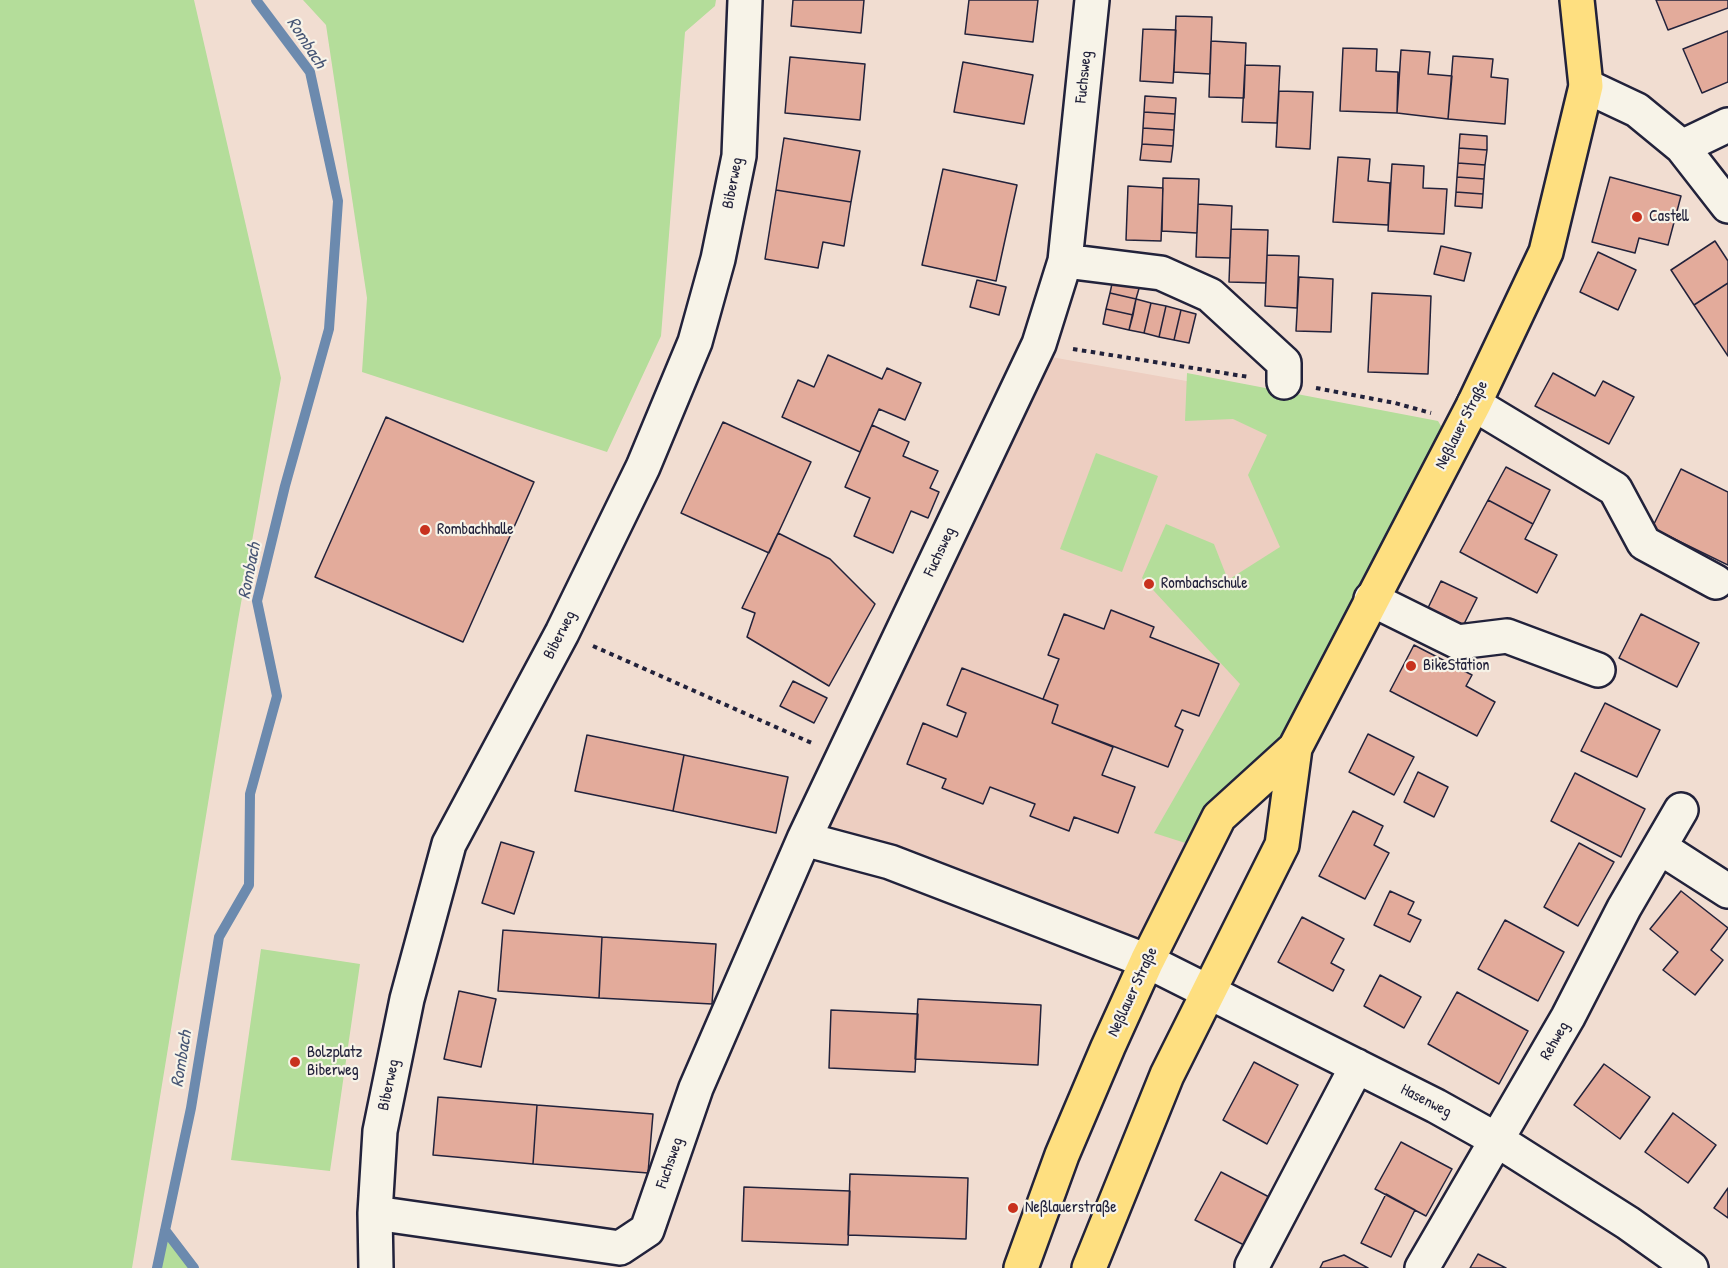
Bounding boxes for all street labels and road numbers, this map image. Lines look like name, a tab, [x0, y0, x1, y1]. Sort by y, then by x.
street label: Fuchsweg	[1072, 50, 1096, 104]
street label: Biberweg	[719, 156, 747, 210]
street label: Neßlauer Straße	[1432, 378, 1492, 472]
street label: Fuchsweg	[920, 524, 960, 580]
street label: Biberweg	[540, 608, 580, 662]
street label: Neßlauer Straße	[1104, 944, 1162, 1040]
street label: Rehweg	[1536, 1018, 1574, 1064]
street label: Biberweg	[374, 1058, 404, 1112]
street label: Hasenweg	[1397, 1080, 1455, 1122]
street label: Fuchsweg	[652, 1135, 688, 1191]

